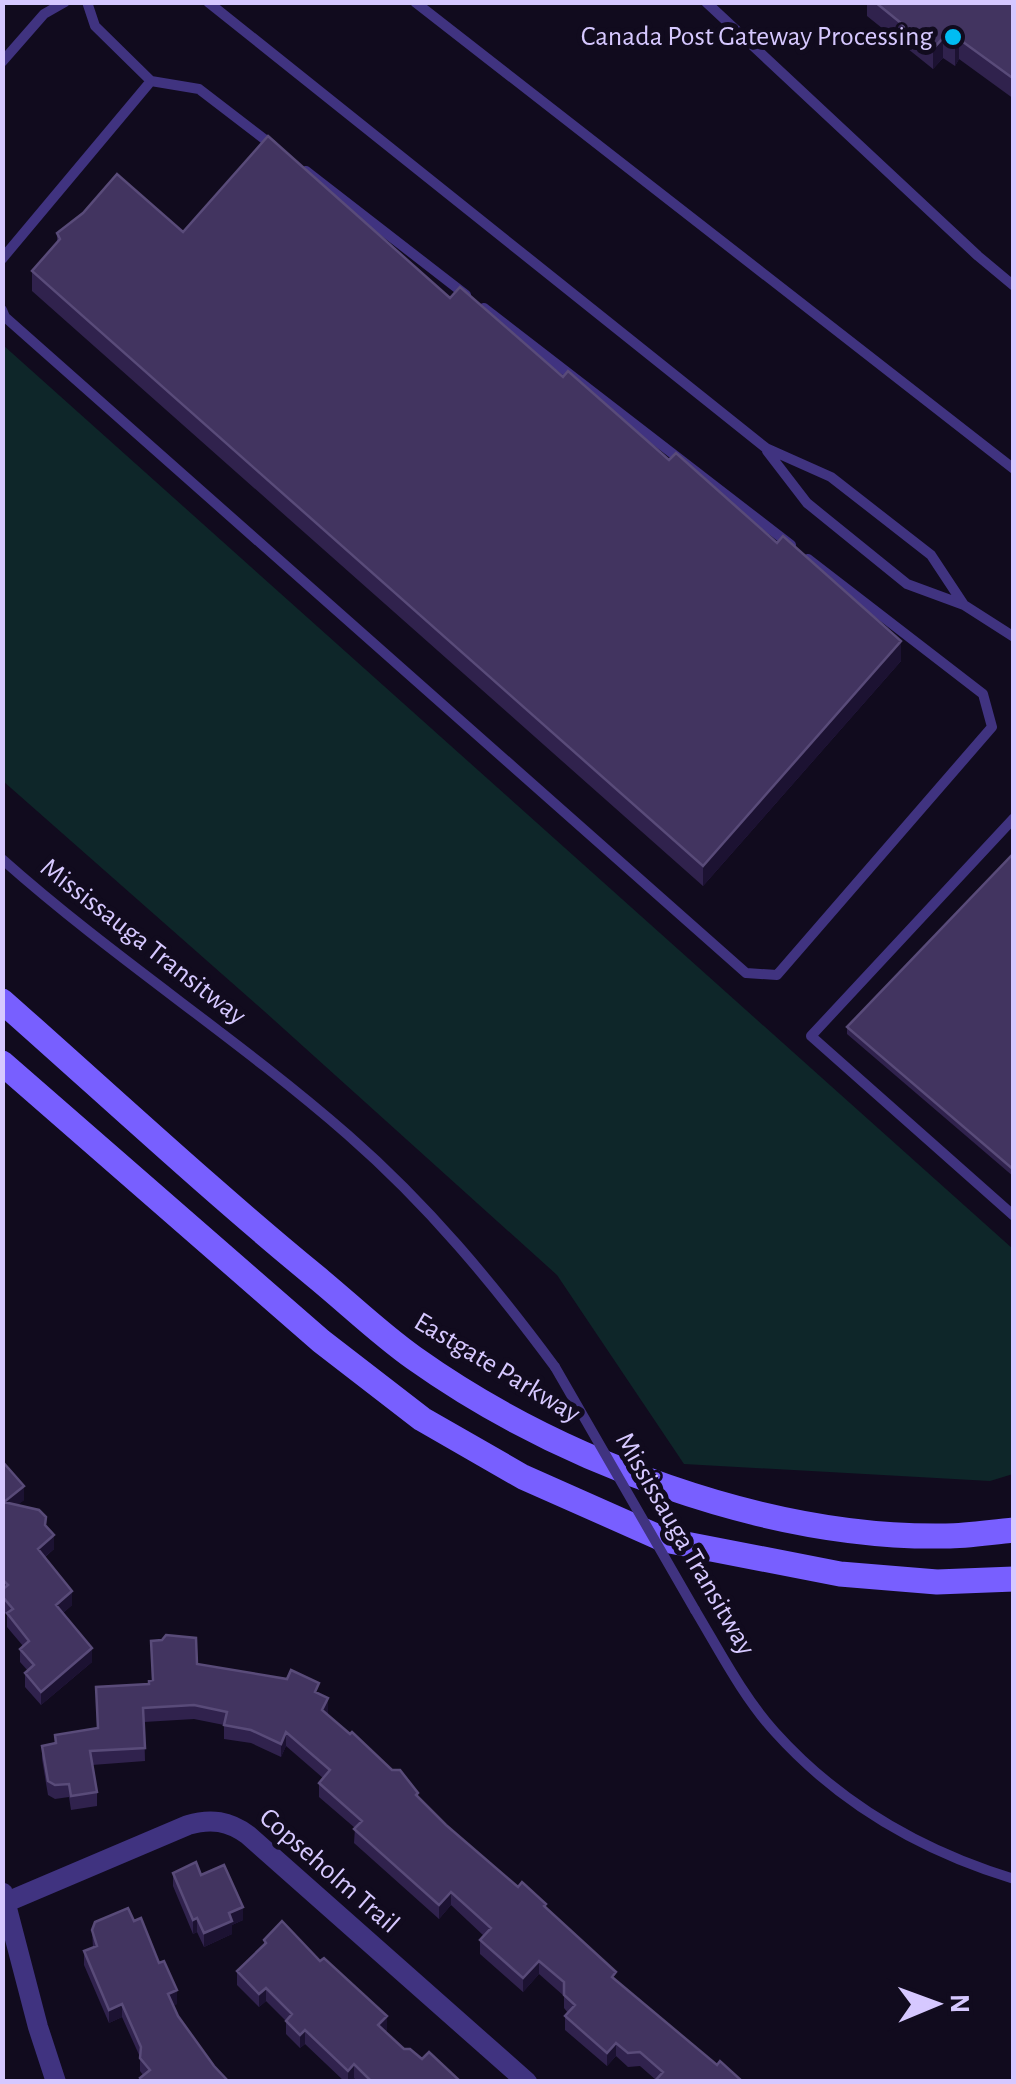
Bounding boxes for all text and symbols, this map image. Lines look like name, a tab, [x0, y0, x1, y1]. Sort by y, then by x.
place label: Canada Post Gateway Processing	[581, 23, 933, 51]
marker: Canada Post Gateway Processing	[942, 26, 964, 48]
street label: Mississauga Transitway	[35, 853, 251, 1031]
street label: Eastgate Parkway	[409, 1308, 585, 1428]
street label: Mississauga Transitway	[610, 1428, 760, 1660]
street label: Copseholm Trail	[254, 1803, 404, 1939]
north arrow	[886, 1954, 986, 2054]
text: N	[945, 1994, 973, 2014]

